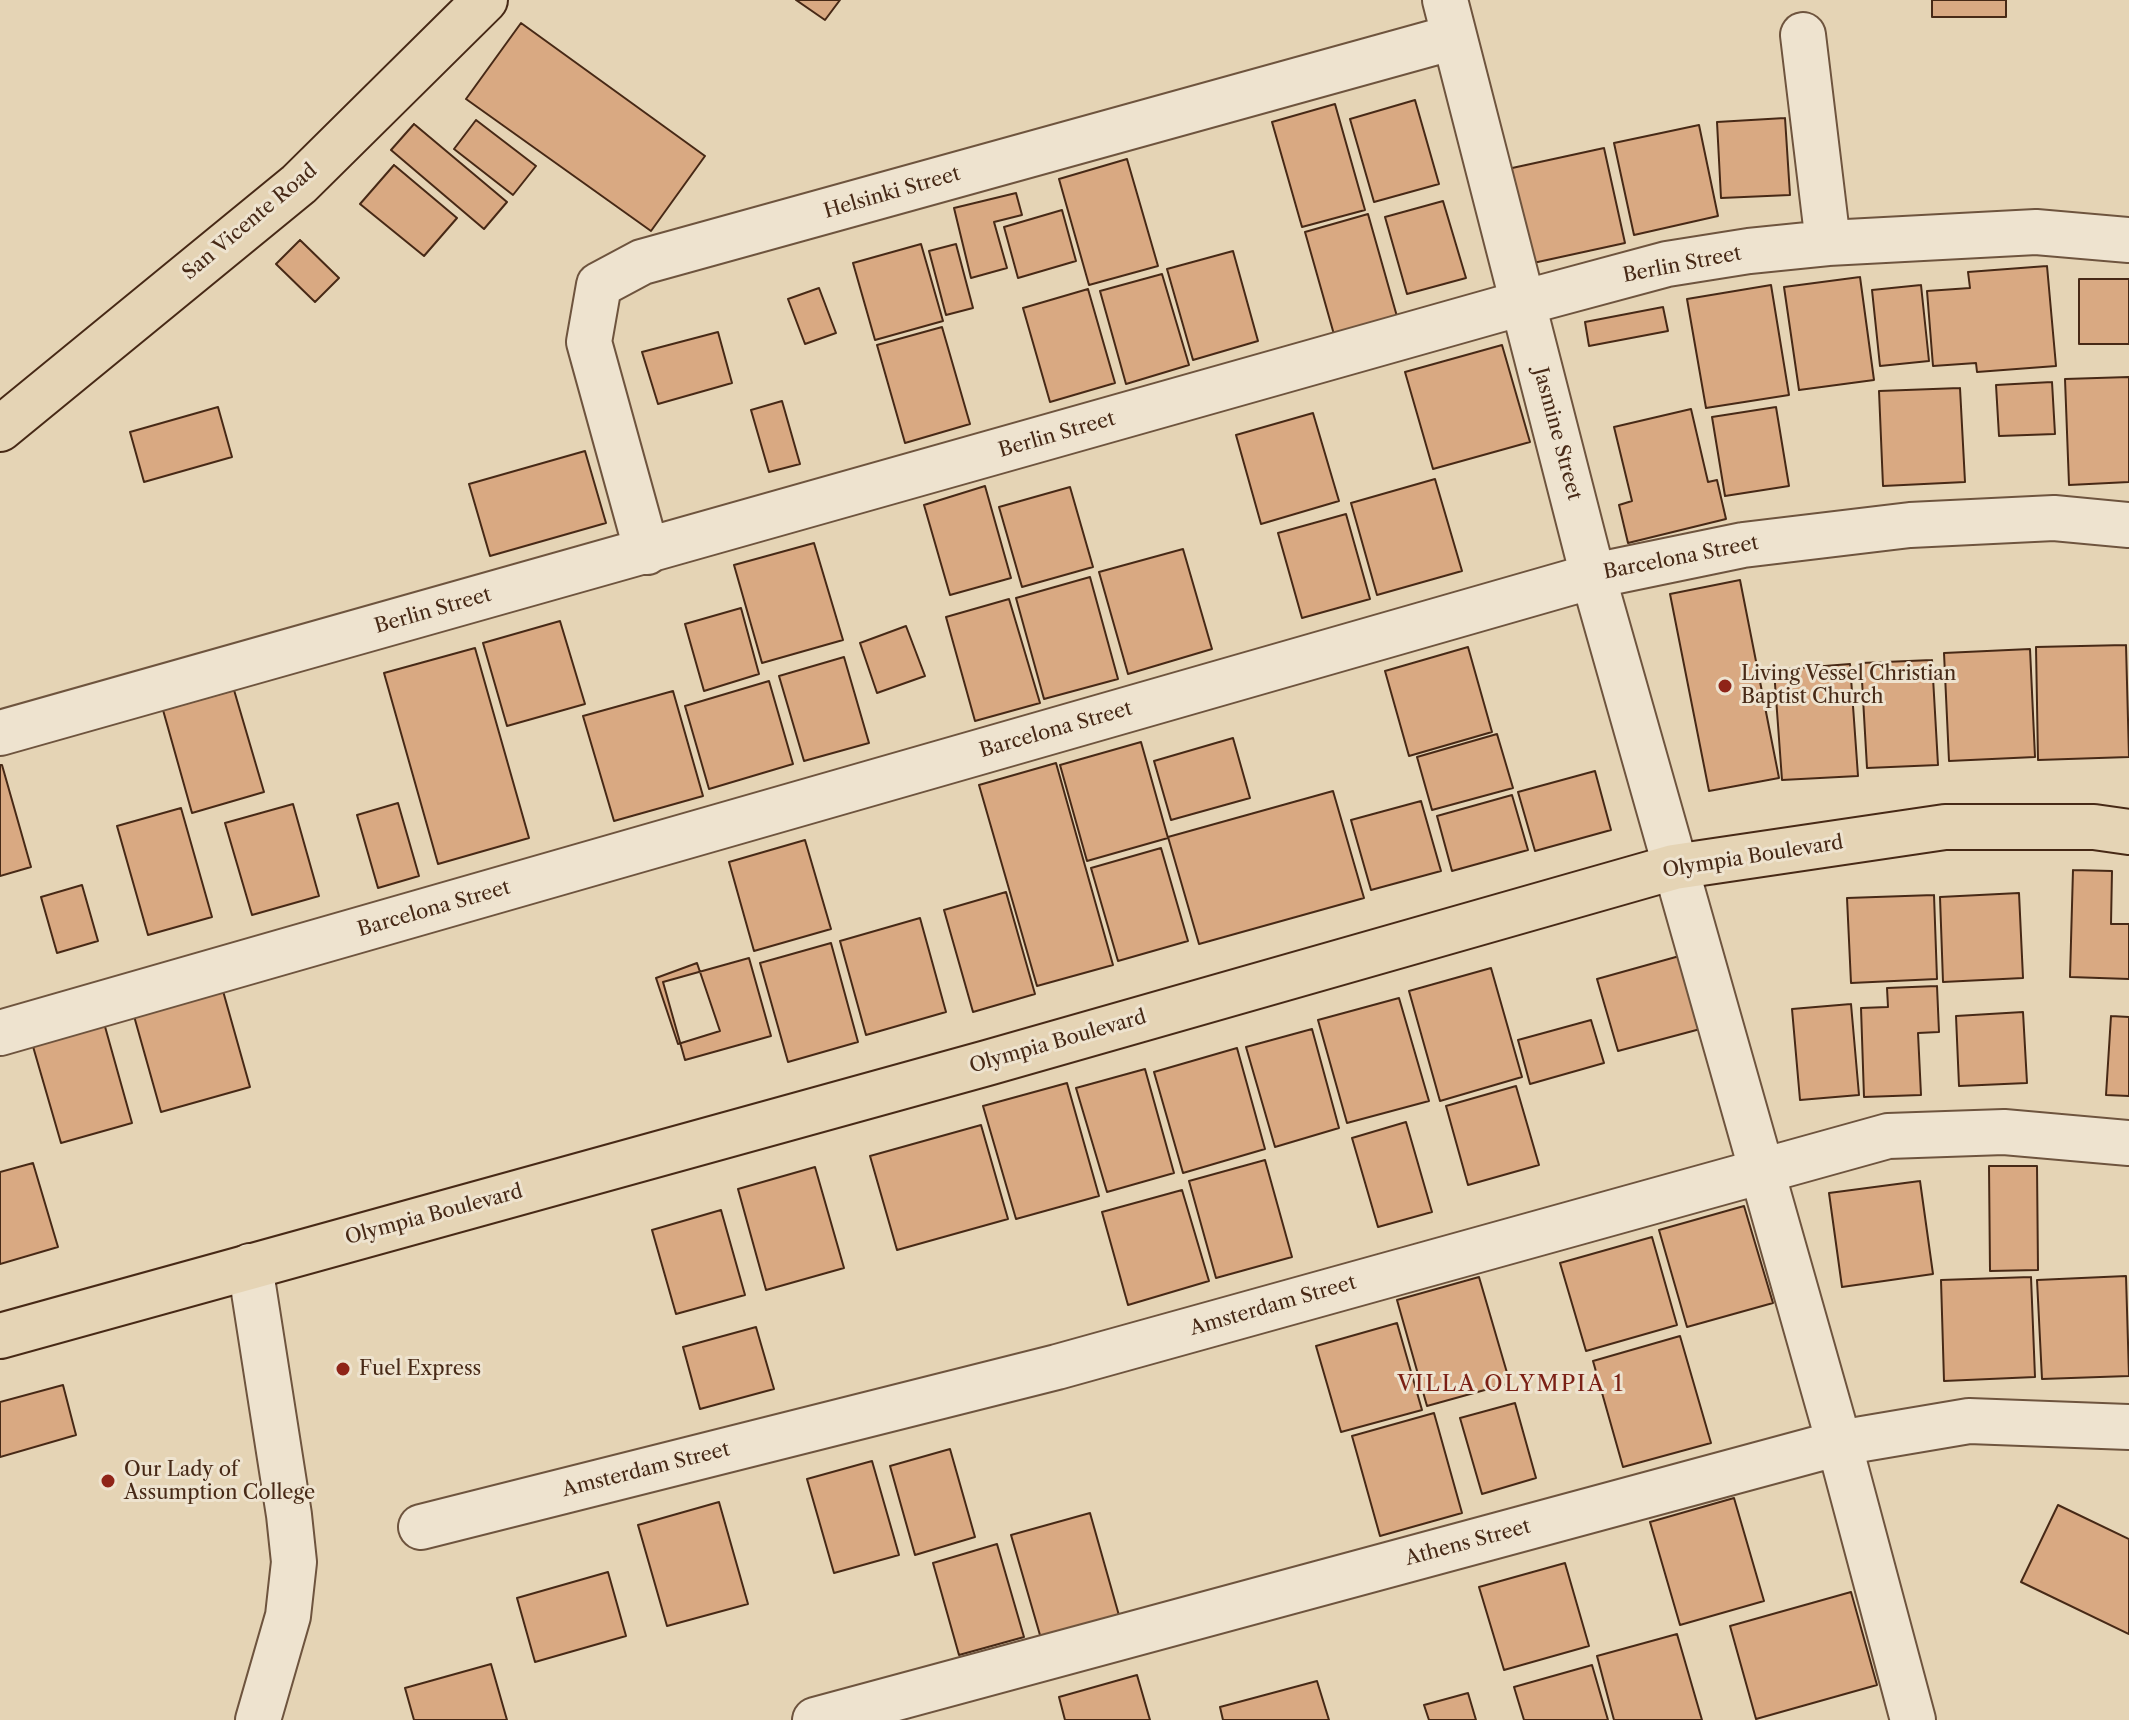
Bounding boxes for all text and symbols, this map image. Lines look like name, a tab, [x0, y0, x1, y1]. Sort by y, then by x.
street label: San Vicente Road	[178, 159, 322, 285]
street label: Helsinki Street	[821, 162, 963, 224]
street label: Berlin Street	[1621, 242, 1743, 288]
street label: Jasmine Street	[1528, 365, 1586, 503]
street label: Berlin Street	[996, 407, 1118, 463]
street label: Barcelona Street	[1601, 531, 1761, 585]
street label: Berlin Street	[372, 583, 494, 639]
place label: Living Vessel Christian Baptist Church	[1741, 662, 1956, 709]
marker: Living Vessel Christian Baptist Church	[1716, 677, 1734, 695]
street label: Barcelona Street	[977, 697, 1135, 763]
street label: Olympia Boulevard	[1661, 831, 1845, 883]
street label: Barcelona Street	[355, 876, 513, 942]
street label: Olympia Boulevard	[967, 1005, 1149, 1079]
street label: Olympia Boulevard	[343, 1180, 525, 1250]
street label: Amsterdam Street	[1187, 1271, 1359, 1341]
place label: Fuel Express	[359, 1357, 481, 1381]
marker: Fuel Express	[334, 1360, 352, 1378]
district label: VILLA OLYMPIA 1	[1397, 1372, 1625, 1398]
street label: Amsterdam Street	[560, 1438, 732, 1502]
place label: Our Lady of Assumption College	[124, 1458, 315, 1505]
marker: Our Lady of Assumption College	[99, 1472, 117, 1490]
street label: Athens Street	[1403, 1515, 1533, 1571]

